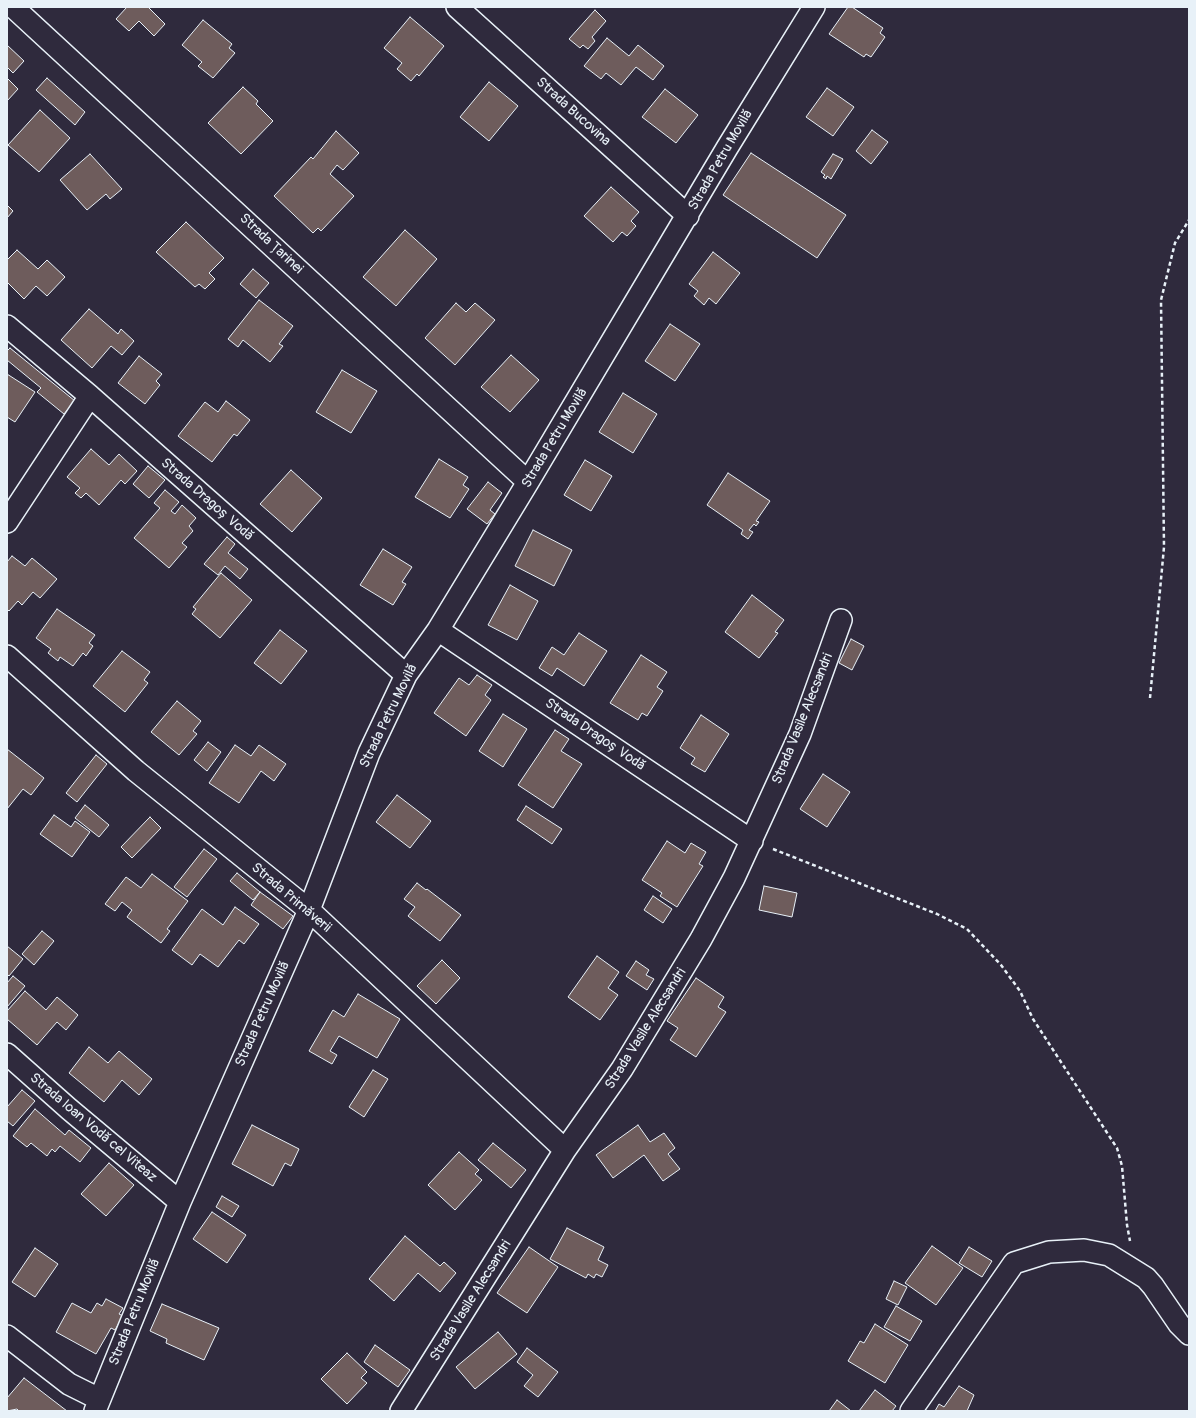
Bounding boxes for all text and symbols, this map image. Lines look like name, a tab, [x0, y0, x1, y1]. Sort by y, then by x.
street label: Strada Bucovina	[532, 74, 614, 150]
street label: Strada Petru Movilă	[685, 106, 757, 214]
street label: Strada Țarinei	[236, 210, 306, 278]
street label: Strada Petru Movilă	[518, 385, 592, 491]
street label: Strada Dragoș Vodă	[157, 455, 257, 545]
street label: Strada Vasile Alecsandri	[769, 651, 837, 787]
street label: Strada Petru Movilă	[356, 661, 422, 771]
street label: Strada Dragoș Vodă	[541, 695, 649, 775]
street label: Strada Primăverii	[248, 860, 334, 936]
street label: Strada Petru Movilă	[232, 959, 294, 1069]
street label: Strada Vasile Alecsandri	[602, 965, 690, 1093]
street label: Strada Ioan Vodă cel Viteaz	[26, 1070, 160, 1186]
street label: Strada Vasile Alecsandri	[427, 1237, 515, 1365]
street label: Strada Petru Movilă	[106, 1256, 164, 1368]

